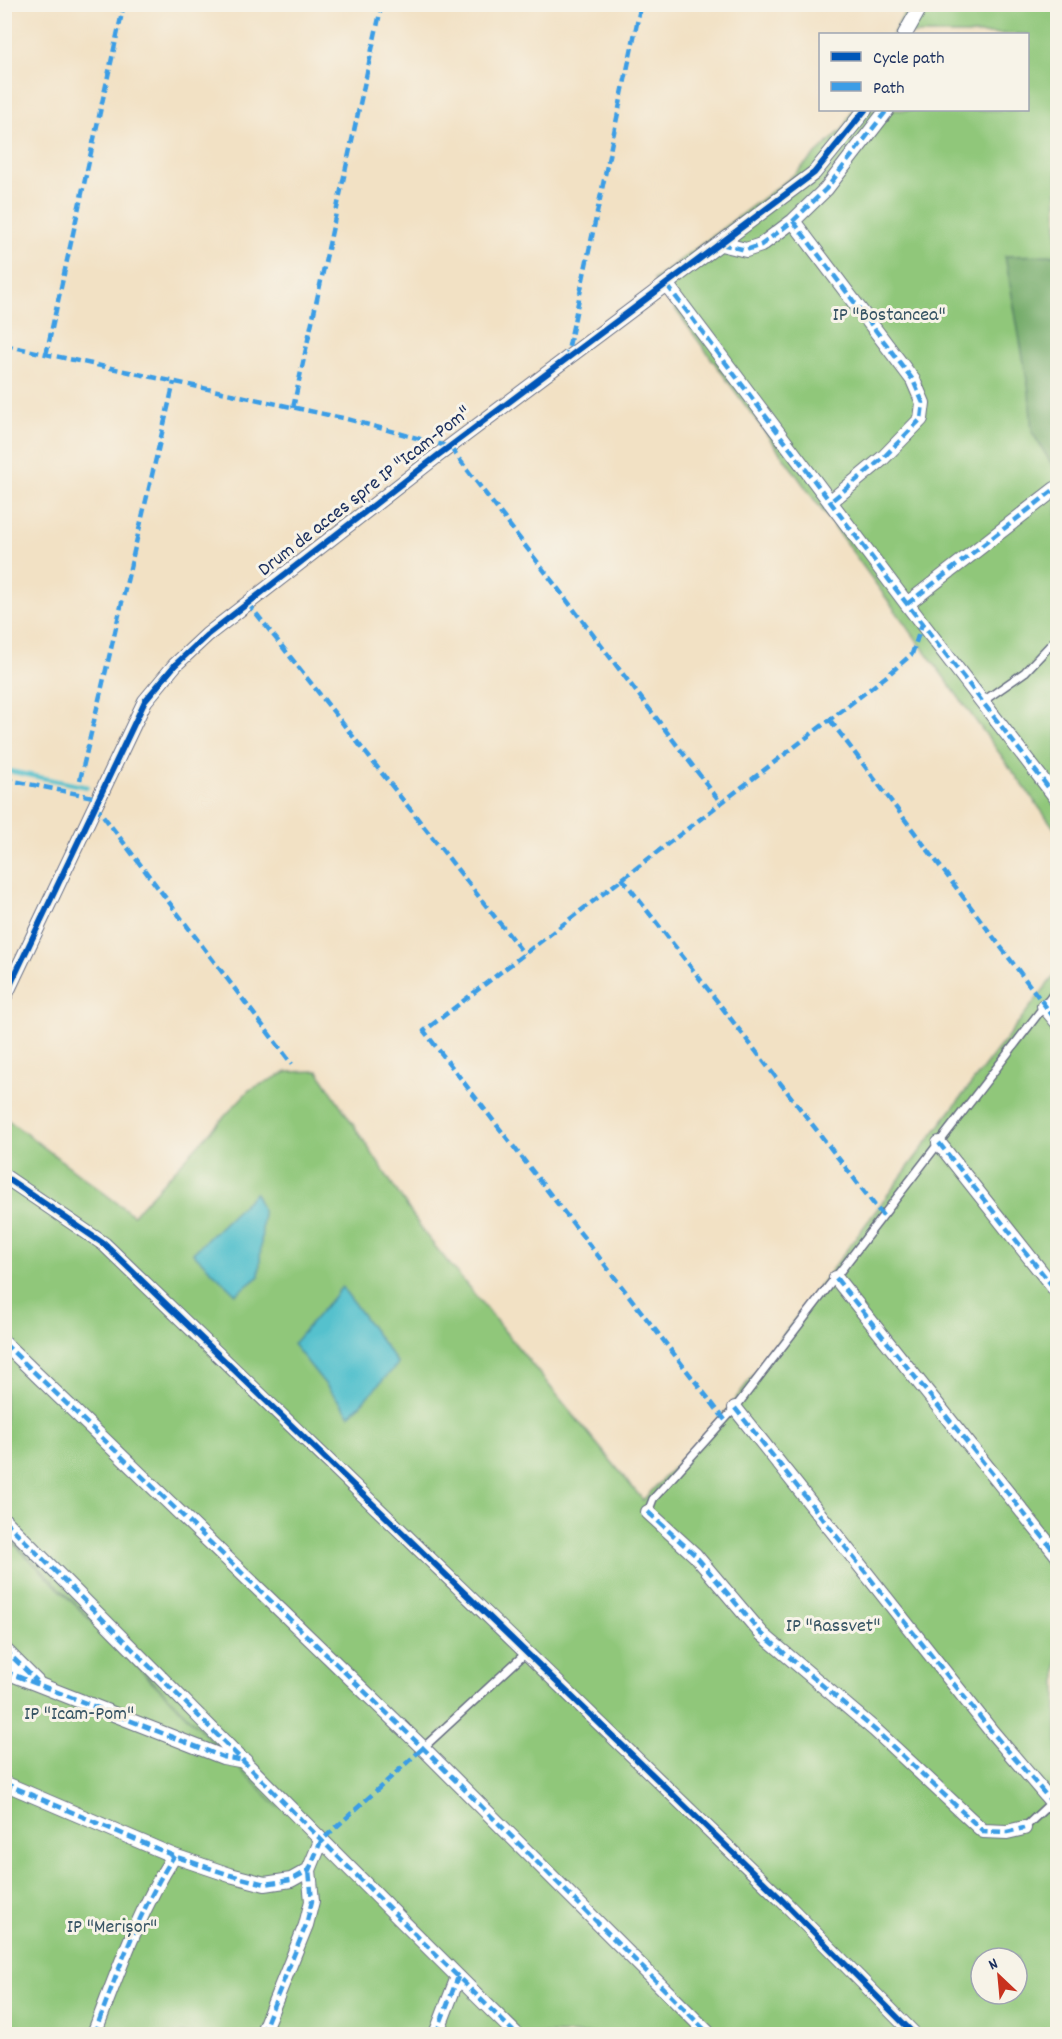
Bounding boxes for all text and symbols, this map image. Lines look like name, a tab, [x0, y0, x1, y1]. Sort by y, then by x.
legend	[819, 33, 1029, 111]
text: Cycle path	[873, 47, 944, 72]
text: Path	[873, 77, 905, 102]
park label: IP "Bostancea"	[832, 302, 946, 330]
street label: Drum de acces spre IP "Icam-Pom"	[253, 400, 477, 584]
park label: IP "Rassvet"	[786, 1613, 880, 1641]
park label: IP "Icam-Pom"	[24, 1701, 134, 1729]
park label: IP "Merișor"	[67, 1914, 157, 1942]
north arrow	[969, 1946, 1029, 2006]
text: N	[985, 1953, 1002, 1977]

